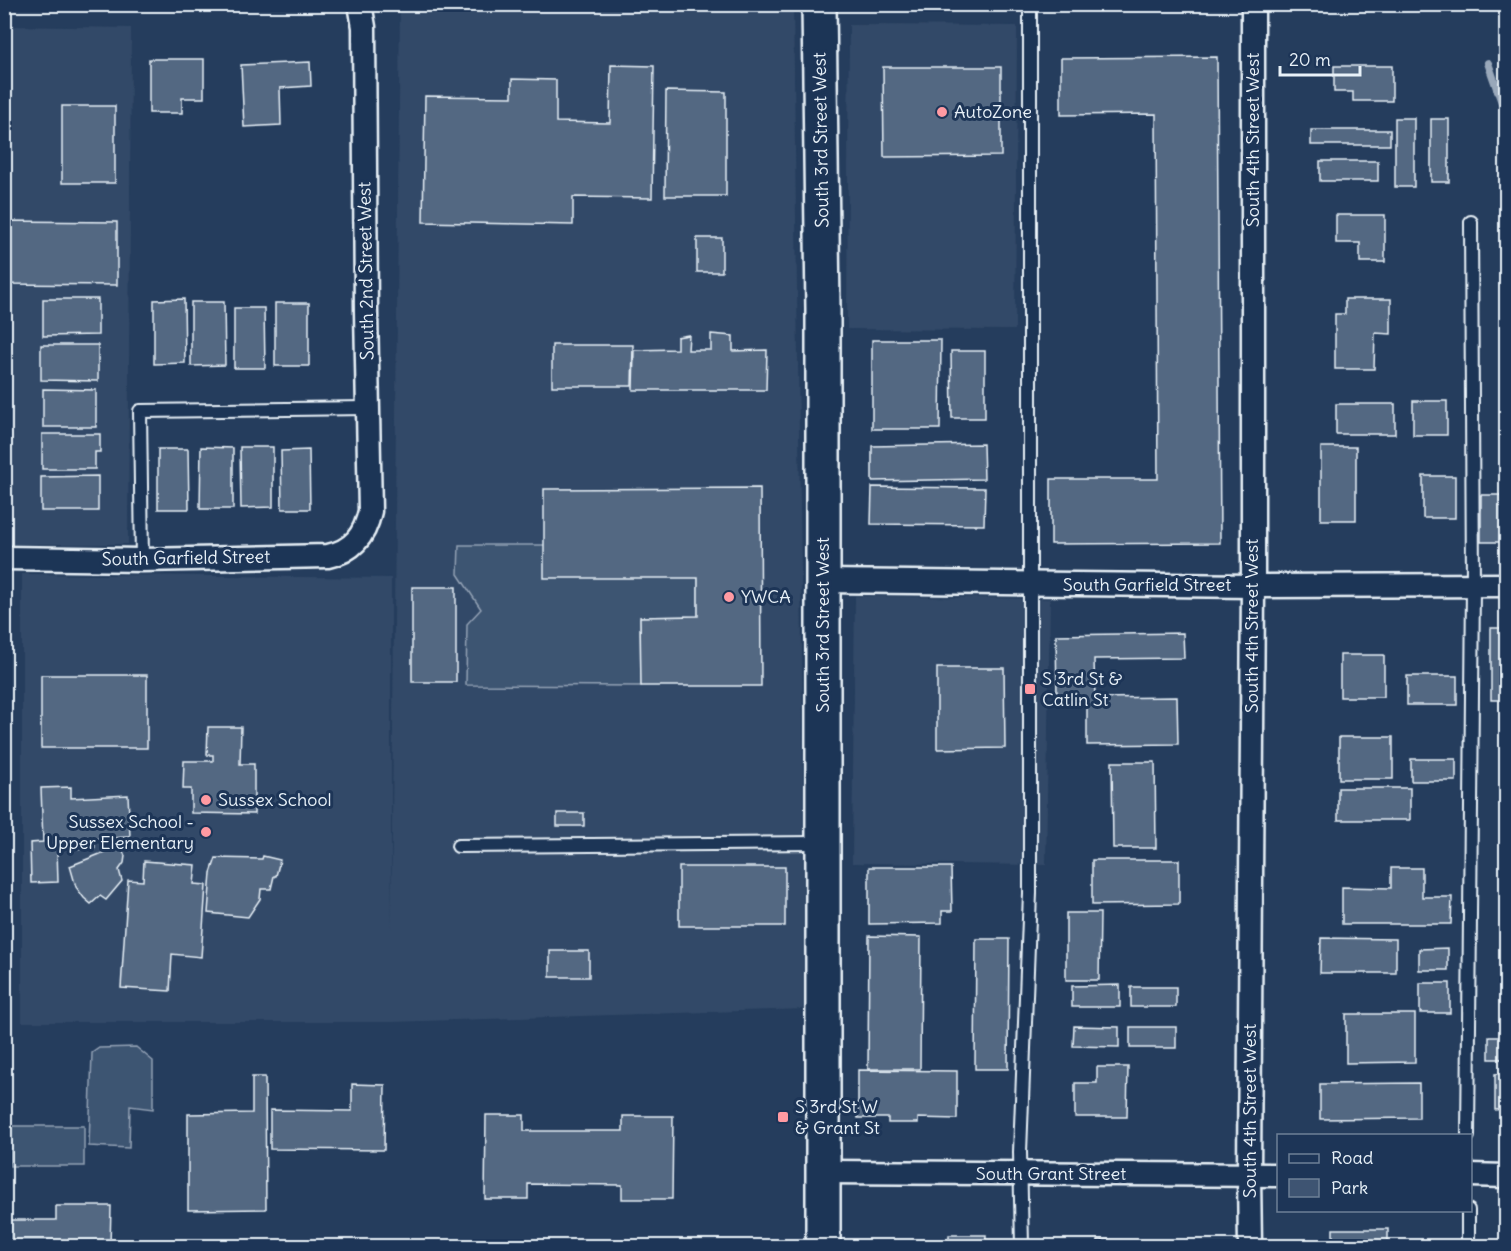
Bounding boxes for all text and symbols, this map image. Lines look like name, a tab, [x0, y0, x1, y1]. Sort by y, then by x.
scale bar	[1280, 39, 1360, 77]
text: 20 m	[1289, 48, 1331, 71]
street label: South 3rd Street West	[807, 52, 834, 228]
street label: South 4th Street West	[1241, 53, 1264, 227]
place label: AutoZone	[954, 100, 1032, 123]
marker: AutoZone	[935, 105, 949, 119]
street label: South 2nd Street West	[352, 182, 379, 360]
street label: South 3rd Street West	[811, 537, 834, 713]
street label: South 4th Street West	[1240, 539, 1263, 713]
street label: South Garfield Street	[102, 545, 270, 570]
street label: South Garfield Street	[1063, 573, 1231, 596]
place label: YWCA	[741, 585, 791, 608]
marker: YWCA	[722, 590, 736, 604]
place label: S 3rd St & Catlin St	[1042, 667, 1123, 711]
marker: S 3rd St & Catlin St	[1023, 682, 1037, 696]
place label: Sussex School	[218, 788, 332, 811]
marker: Sussex School	[199, 793, 213, 807]
place label: Sussex School - Upper Elementary	[46, 810, 194, 854]
marker: Sussex School - Upper Elementary	[199, 825, 213, 839]
street label: South 4th Street West	[1238, 1024, 1261, 1198]
place label: S 3rd St W & Grant St	[795, 1095, 880, 1139]
marker: S 3rd St W & Grant St	[776, 1110, 790, 1124]
legend	[1277, 1134, 1472, 1212]
text: Road	[1331, 1146, 1374, 1169]
street label: South Grant Street	[976, 1162, 1126, 1185]
text: Park	[1331, 1176, 1368, 1199]

